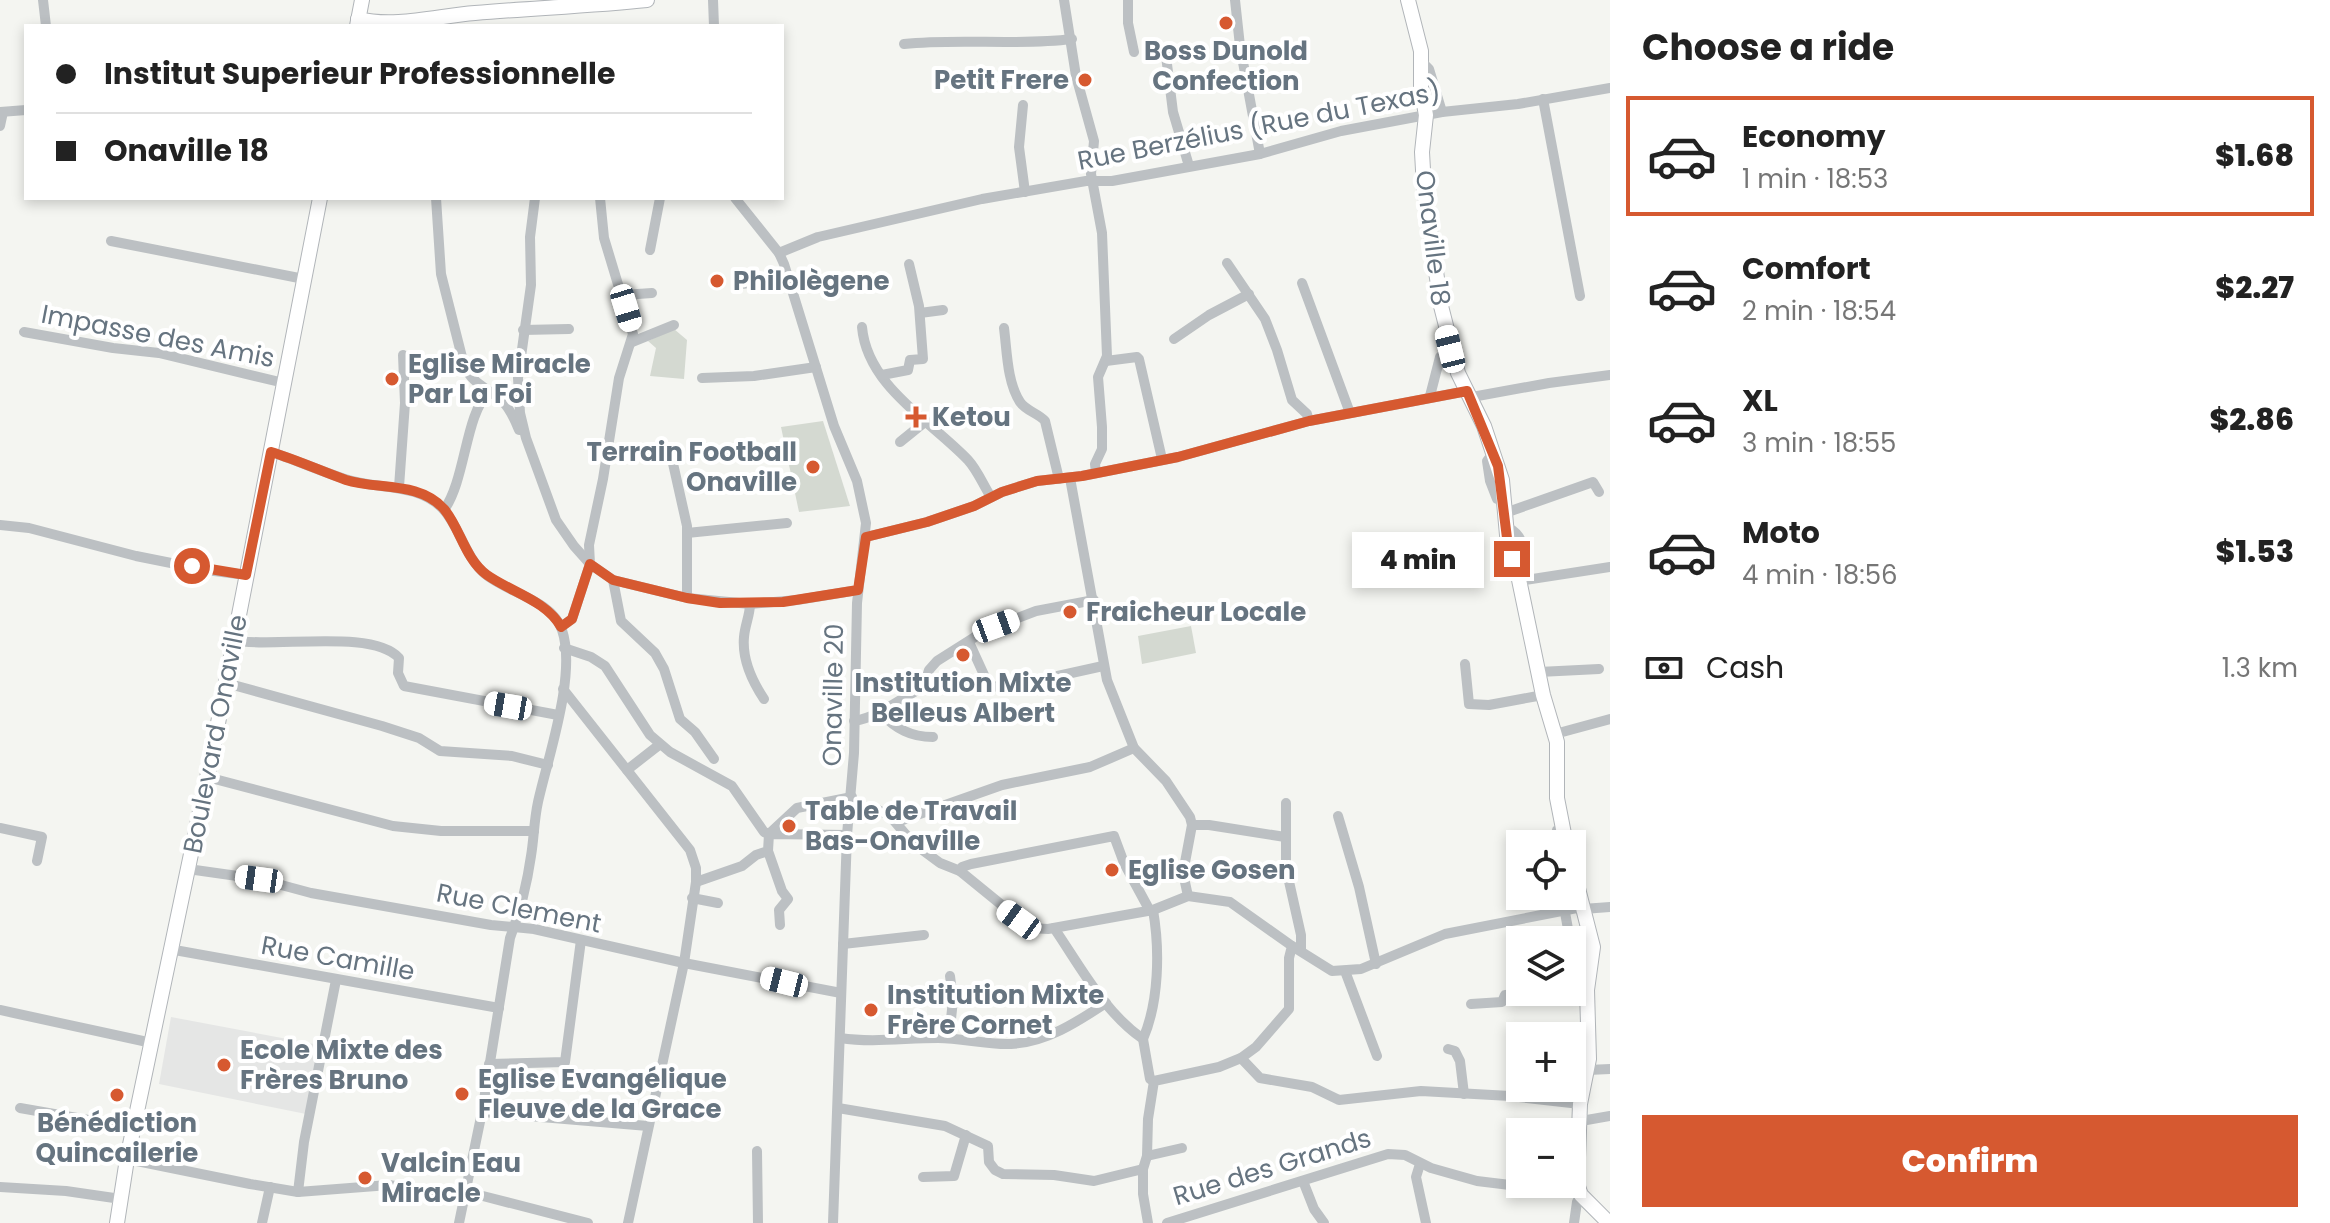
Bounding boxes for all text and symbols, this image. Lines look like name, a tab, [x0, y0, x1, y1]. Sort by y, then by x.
marker: Boss Dunold Confection	[1217, 14, 1235, 32]
text: Choose a ride	[1642, 22, 1894, 73]
place label: Boss Dunold Confection	[1144, 33, 1308, 99]
text: Institut Superieur Professionnelle	[104, 52, 615, 95]
place label: Petit Frere	[934, 62, 1069, 98]
marker: Petit Frere	[1076, 71, 1094, 89]
street label: Rue Berzélius (Rue du Texas)	[1074, 73, 1444, 179]
text: Economy	[1742, 115, 1886, 158]
icon: car	[1646, 120, 1718, 192]
text: Onaville 18	[104, 129, 269, 172]
text: $1.68	[2215, 134, 2294, 177]
text: 1 min · 18:53	[1742, 161, 1888, 197]
street label: Onaville 18	[1407, 168, 1459, 308]
text: Comfort	[1742, 247, 1871, 290]
icon: car	[1646, 252, 1718, 324]
place label: Philolègene	[733, 263, 890, 299]
text: $2.27	[2215, 266, 2294, 309]
marker: Philolègene	[708, 272, 726, 290]
car	[608, 282, 644, 334]
text: 2 min · 18:54	[1742, 293, 1896, 329]
street label: Impasse des Amis	[38, 296, 278, 376]
car	[1433, 323, 1467, 375]
place label: Eglise Miracle Par La Foi	[408, 346, 591, 412]
marker: Eglise Miracle Par La Foi	[383, 370, 401, 388]
text: XL	[1742, 379, 1778, 422]
icon: car	[1646, 384, 1718, 456]
text: $2.86	[2209, 398, 2294, 441]
place label: Ketou	[932, 399, 1011, 435]
marker: Ketou	[907, 408, 925, 426]
text: 3 min · 18:55	[1742, 425, 1896, 461]
place label: Terrain Football Onaville	[586, 434, 797, 500]
marker: Terrain Football Onaville	[804, 458, 822, 476]
text: Moto	[1742, 511, 1820, 554]
icon: car	[1646, 516, 1718, 588]
text: $1.53	[2216, 530, 2294, 573]
callout: 4 min	[1352, 531, 1484, 587]
route end	[1494, 541, 1530, 577]
text: 4 min	[1380, 542, 1456, 578]
route start	[174, 548, 210, 584]
text: 4 min · 18:56	[1742, 557, 1898, 593]
place label: Fraicheur Locale	[1086, 594, 1306, 630]
marker: Fraicheur Locale	[1061, 603, 1079, 621]
car	[969, 607, 1023, 645]
street label: Boulevard Onaville	[174, 611, 256, 857]
street label: Onaville 20	[814, 623, 852, 767]
marker: Institution Mixte Belleus Albert	[954, 646, 972, 664]
icon: cash	[1642, 646, 1686, 690]
text: Cash	[1706, 646, 1784, 689]
text: 1.3 km	[2222, 650, 2298, 686]
place label: Institution Mixte Belleus Albert	[854, 665, 1072, 731]
car	[482, 690, 534, 722]
place label: Table de Travail Bas-Onaville	[805, 793, 1017, 859]
marker: Table de Travail Bas-Onaville	[780, 817, 798, 835]
map controls	[1506, 830, 1586, 1198]
button: locate	[1506, 830, 1586, 910]
place label: Eglise Gosen	[1128, 852, 1296, 888]
marker: Eglise Gosen	[1103, 861, 1121, 879]
car	[234, 864, 284, 894]
street label: Rue Clement	[434, 874, 604, 942]
car	[993, 896, 1045, 944]
button: layers	[1506, 926, 1586, 1006]
street label: Rue Camille	[258, 927, 418, 989]
car	[758, 965, 810, 999]
place label: Institution Mixte Frère Cornet	[887, 977, 1104, 1043]
marker: Institution Mixte Frère Cornet	[862, 1001, 880, 1019]
button: +	[1506, 1022, 1586, 1102]
place label: Ecole Mixte des Frères Bruno	[240, 1032, 443, 1098]
marker: Ecole Mixte des Frères Bruno	[215, 1056, 233, 1074]
place label: Eglise Evangélique Fleuve de la Grace	[478, 1061, 727, 1127]
marker: Eglise Evangélique Fleuve de la Grace	[453, 1085, 471, 1103]
marker: Bénédiction Quincailerie	[108, 1086, 126, 1104]
place label: Bénédiction Quincailerie	[36, 1105, 198, 1171]
button: Confirm	[1642, 1115, 2298, 1207]
button: −	[1506, 1118, 1586, 1198]
street label: Rue des Grands	[1169, 1120, 1375, 1214]
place label: Valcin Eau Miracle	[381, 1145, 521, 1211]
marker: Valcin Eau Miracle	[356, 1169, 374, 1187]

